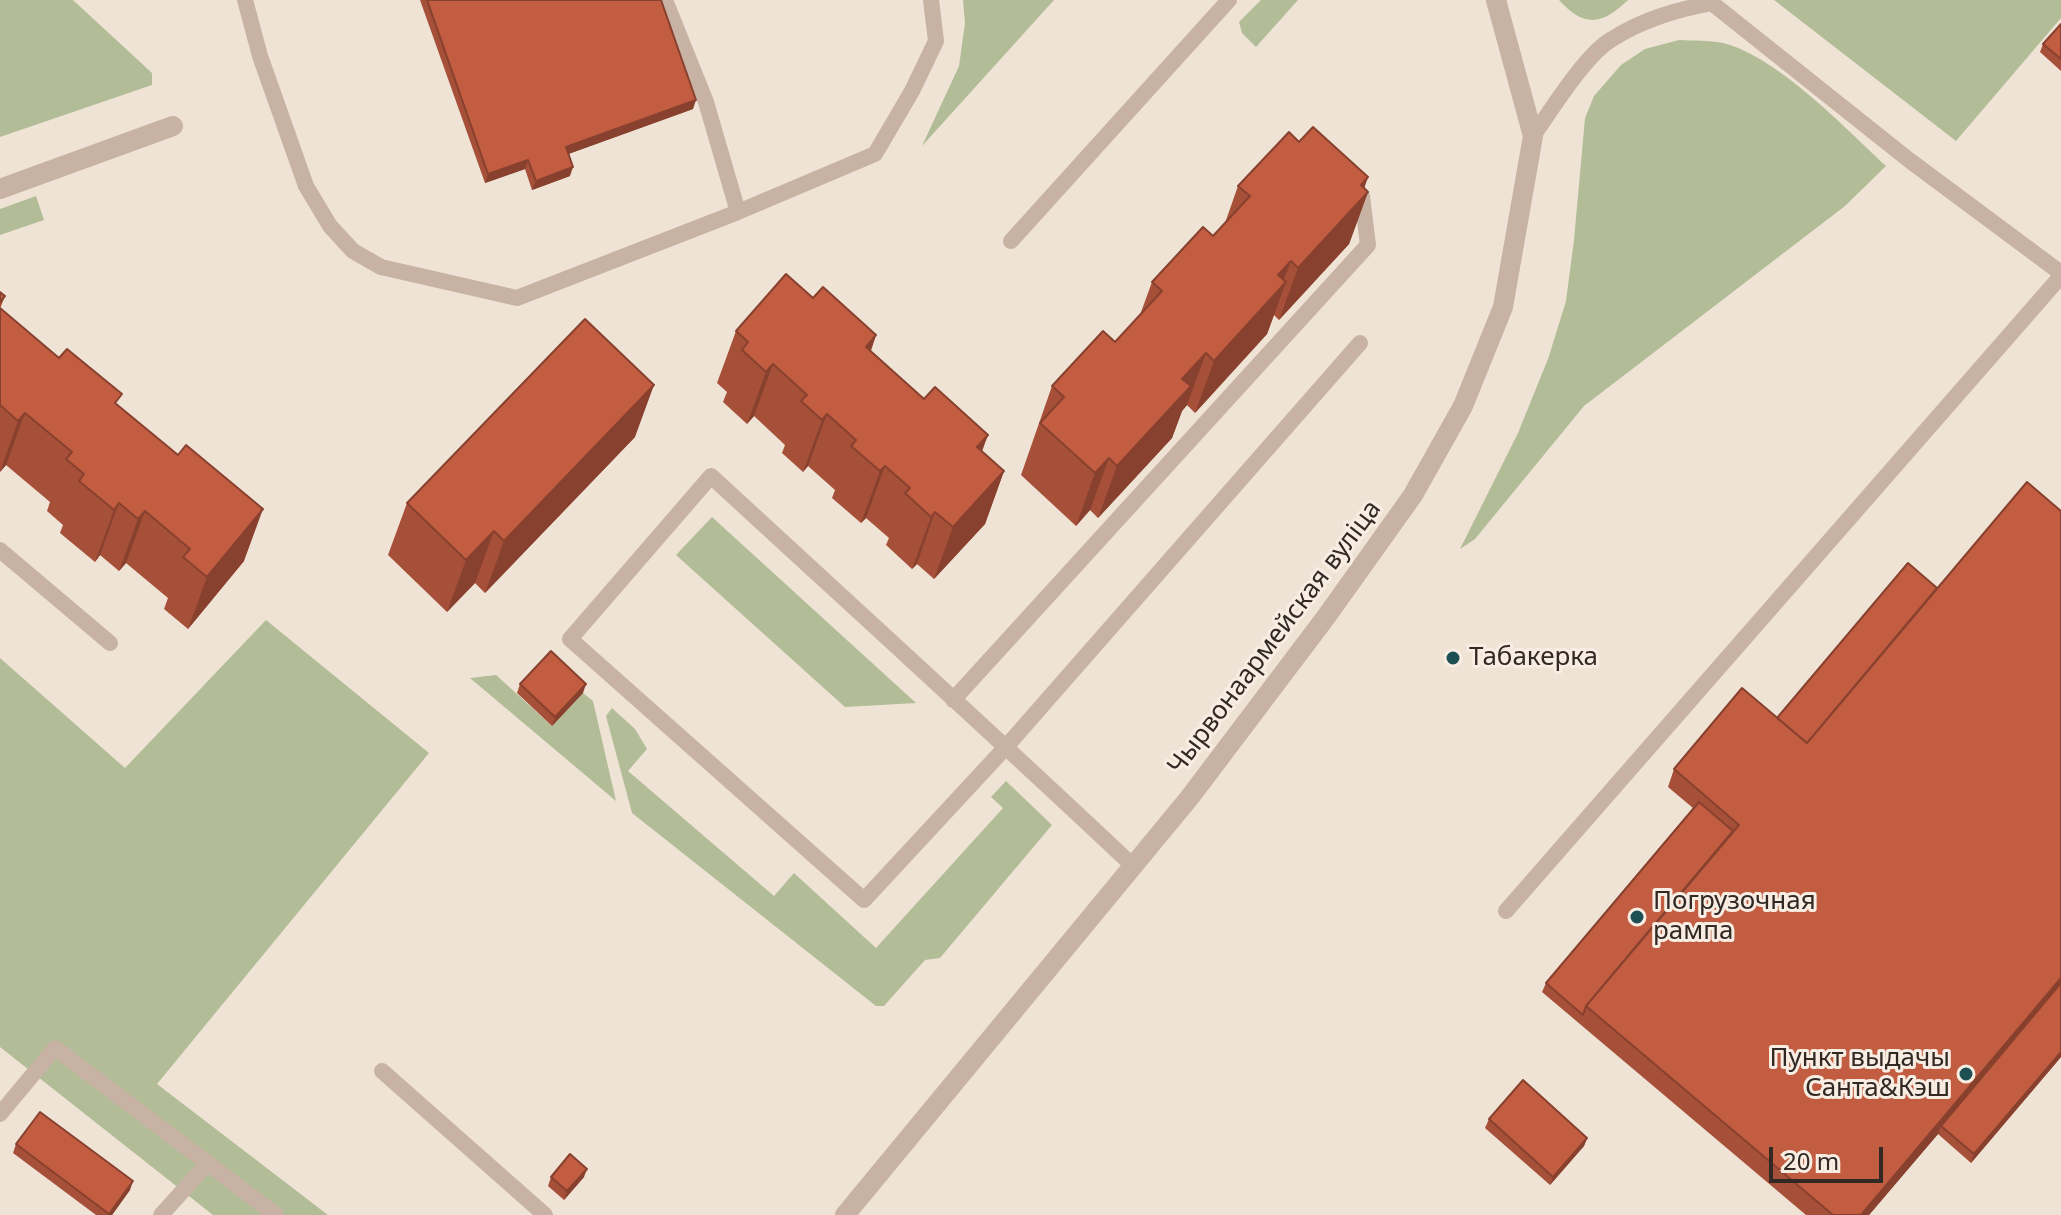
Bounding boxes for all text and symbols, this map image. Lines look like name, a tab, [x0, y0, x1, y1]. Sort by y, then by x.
street label: Чырвонаармейская вуліца	[1162, 495, 1388, 781]
place label: Табакерка	[1469, 642, 1598, 674]
marker: Табакерка	[1444, 649, 1462, 667]
place label: Погрузочная рампа	[1653, 886, 1816, 948]
marker: Погрузочная рампа	[1628, 908, 1646, 926]
place label: Пункт выдачы Санта&Кэш	[1769, 1043, 1950, 1104]
marker: Пункт выдачы Санта&Кэш	[1957, 1065, 1975, 1083]
scale bar	[1773, 1131, 1887, 1181]
text: 20 m	[1783, 1144, 1839, 1177]

